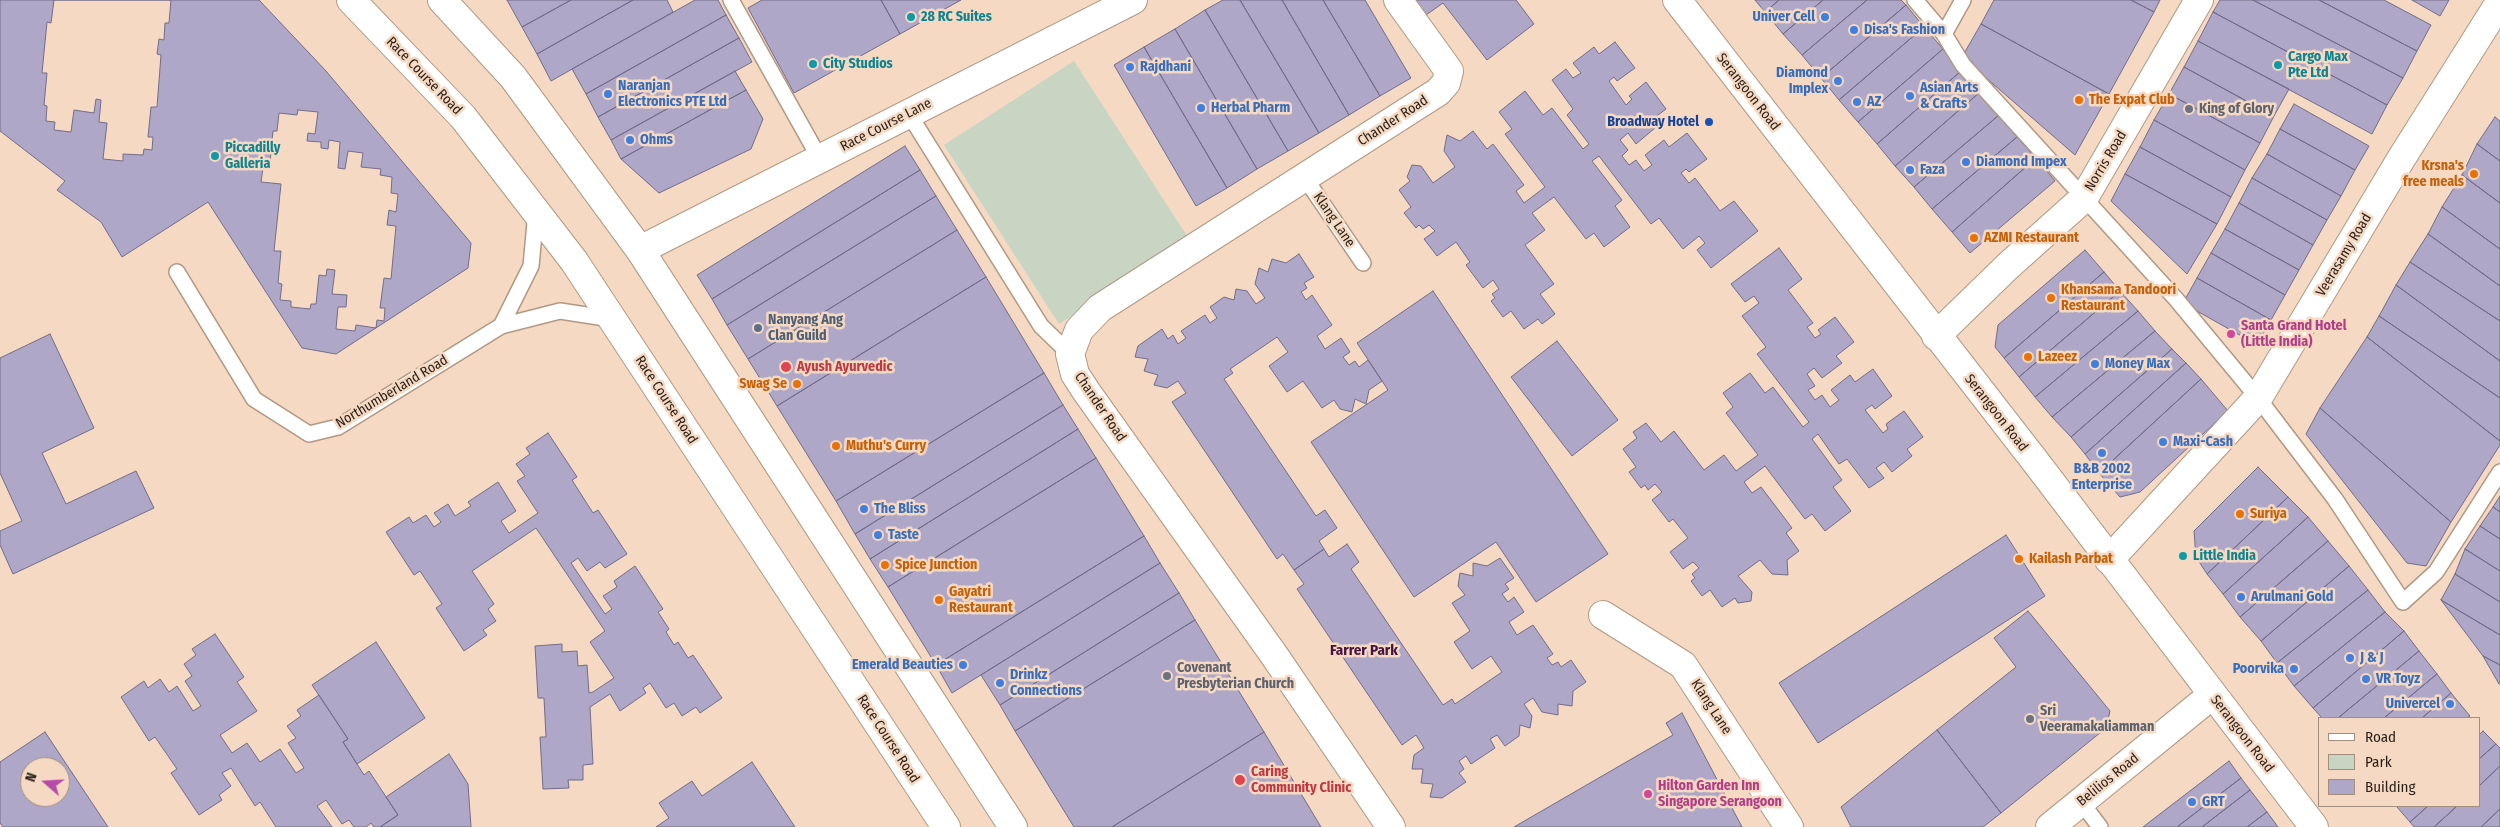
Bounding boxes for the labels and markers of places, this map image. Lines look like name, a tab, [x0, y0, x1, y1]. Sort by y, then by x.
place label: 28 RC Suites	[921, 9, 992, 25]
place label: Univer Cell	[1752, 9, 1815, 25]
marker: 28 RC Suites	[905, 11, 917, 23]
marker: Univer Cell	[1819, 11, 1831, 23]
place label: Disa's Fashion	[1864, 22, 1945, 38]
marker: Disa's Fashion	[1848, 24, 1860, 36]
place label: Cargo Max Pte Ltd	[2288, 49, 2348, 82]
place label: City Studios	[823, 56, 893, 72]
marker: City Studios	[807, 58, 819, 70]
place label: Rajdhani	[1140, 59, 1191, 75]
marker: Cargo Max Pte Ltd	[2272, 59, 2284, 71]
marker: Rajdhani	[1124, 61, 1136, 73]
place label: Diamond Implex	[1776, 65, 1828, 98]
marker: Diamond Implex	[1832, 75, 1844, 87]
place label: Naranjan Electronics PTE Ltd	[618, 78, 727, 110]
place label: Asian Arts & Crafts	[1920, 80, 1978, 112]
marker: Naranjan Electronics PTE Ltd	[602, 88, 614, 100]
marker: Asian Arts & Crafts	[1904, 90, 1916, 102]
place label: The Expat Club	[2089, 92, 2175, 108]
place label: AZ	[1867, 94, 1881, 110]
marker: The Expat Club	[2073, 94, 2085, 106]
marker: AZ	[1851, 96, 1863, 108]
place label: Herbal Pharm	[1211, 100, 1290, 116]
place label: King of Glory	[2199, 101, 2274, 117]
marker: Herbal Pharm	[1195, 102, 1207, 114]
marker: King of Glory	[2183, 103, 2195, 115]
place label: Broadway Hotel	[1607, 114, 1699, 130]
marker: Broadway Hotel	[1703, 116, 1715, 128]
place label: Ohms	[640, 132, 673, 148]
marker: Ohms	[624, 134, 636, 146]
place label: Piccadilly Galleria	[225, 140, 280, 172]
marker: Piccadilly Galleria	[209, 150, 221, 162]
place label: Diamond Impex	[1976, 154, 2066, 170]
marker: Diamond Impex	[1960, 156, 1972, 168]
place label: Krsna's free meals	[2403, 158, 2464, 190]
place label: Faza	[1920, 162, 1945, 178]
marker: Faza	[1904, 164, 1916, 176]
marker: Krsna's free meals	[2468, 168, 2480, 180]
place label: AZMI Restaurant	[1984, 230, 2079, 246]
marker: AZMI Restaurant	[1968, 232, 1980, 244]
place label: Khansama Tandoori Restaurant	[2061, 282, 2176, 314]
marker: Khansama Tandoori Restaurant	[2045, 292, 2057, 304]
place label: Nanyang Ang Clan Guild	[768, 312, 843, 344]
place label: Santa Grand Hotel (Little India)	[2241, 318, 2347, 351]
marker: Nanyang Ang Clan Guild	[752, 322, 764, 334]
marker: Santa Grand Hotel (Little India)	[2225, 328, 2237, 340]
place label: Lazeez	[2038, 349, 2077, 365]
marker: Lazeez	[2022, 351, 2034, 363]
place label: Money Max	[2105, 356, 2170, 372]
marker: Money Max	[2089, 358, 2101, 370]
place label: Ayush Ayurvedic	[797, 359, 892, 375]
marker: Ayush Ayurvedic	[779, 360, 793, 374]
place label: Swag Se	[739, 376, 787, 392]
marker: Swag Se	[791, 378, 803, 390]
place label: Maxi-Cash	[2173, 434, 2233, 450]
marker: Maxi-Cash	[2157, 436, 2169, 448]
place label: Muthu's Curry	[846, 438, 926, 454]
marker: Muthu's Curry	[830, 440, 842, 452]
marker: B&B 2002 Enterprise	[2096, 447, 2108, 459]
place label: B&B 2002 Enterprise	[2072, 461, 2132, 494]
place label: The Bliss	[874, 501, 926, 517]
marker: The Bliss	[858, 503, 870, 515]
place label: Suriya	[2250, 506, 2287, 522]
marker: Suriya	[2234, 508, 2246, 520]
place label: Taste	[888, 527, 919, 543]
marker: Taste	[872, 529, 884, 541]
place label: Little India	[2193, 548, 2256, 564]
marker: Little India	[2177, 550, 2189, 562]
place label: Kailash Parbat	[2029, 551, 2113, 567]
marker: Kailash Parbat	[2013, 553, 2025, 565]
place label: Spice Junction	[895, 557, 977, 573]
marker: Spice Junction	[879, 559, 891, 571]
place label: Gayatri Restaurant	[949, 584, 1013, 616]
place label: Arulmani Gold	[2251, 589, 2333, 605]
marker: Arulmani Gold	[2235, 591, 2247, 603]
marker: Gayatri Restaurant	[933, 594, 945, 606]
place label: J & J	[2360, 650, 2384, 666]
marker: J & J	[2344, 652, 2356, 664]
place label: Emerald Beauties	[852, 657, 953, 673]
marker: Emerald Beauties	[957, 659, 969, 671]
place label: Covenant Presbyterian Church	[1177, 660, 1294, 692]
place label: Poorvika	[2233, 661, 2284, 677]
marker: Poorvika	[2288, 663, 2300, 675]
place label: Drinkz Connections	[1010, 667, 1082, 700]
marker: Covenant Presbyterian Church	[1161, 670, 1173, 682]
place label: VR Toyz	[2376, 671, 2420, 687]
marker: VR Toyz	[2360, 673, 2372, 685]
marker: Drinkz Connections	[994, 677, 1006, 689]
place label: Univercel	[2386, 696, 2440, 712]
marker: Univercel	[2444, 698, 2456, 710]
place label: Sri Veeramakaliamman	[2040, 703, 2154, 736]
marker: Sri Veeramakaliamman	[2024, 713, 2036, 725]
place label: Caring Community Clinic	[1251, 764, 1351, 796]
marker: Caring Community Clinic	[1233, 773, 1247, 787]
place label: Hilton Garden Inn Singapore Serangoon	[1658, 778, 1782, 810]
marker: Hilton Garden Inn Singapore Serangoon	[1642, 788, 1654, 800]
place label: GRT	[2202, 794, 2225, 810]
marker: GRT	[2186, 796, 2198, 808]

